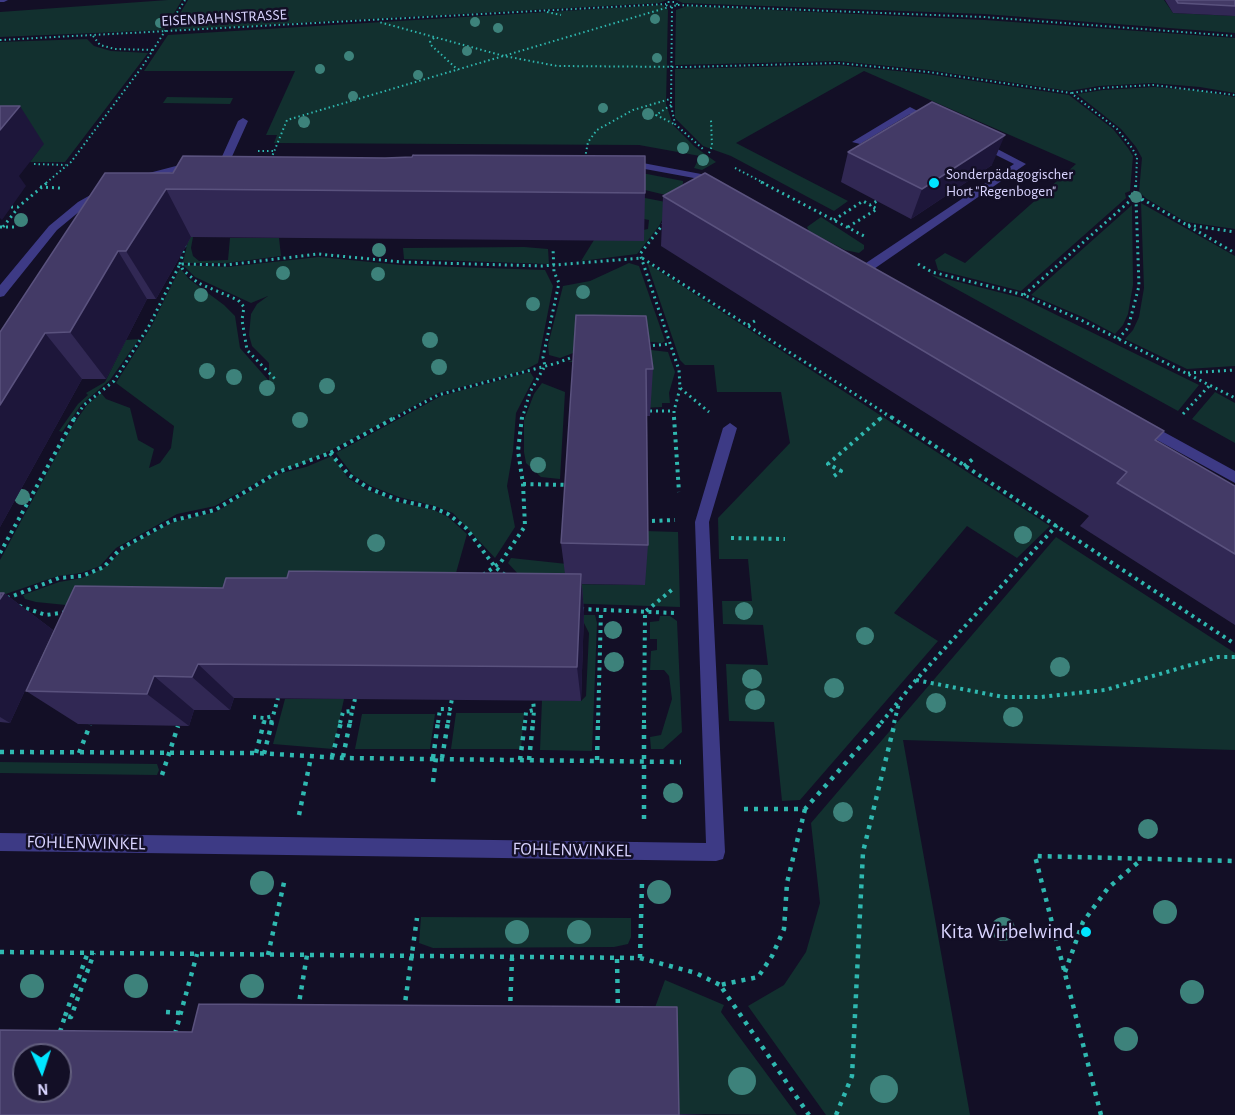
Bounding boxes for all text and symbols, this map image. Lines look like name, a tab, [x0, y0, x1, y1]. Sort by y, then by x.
street label: EISENBAHNSTRASSE	[161, 6, 287, 30]
place label: Sonderpädagogischer Hort "Regenbogen"	[946, 165, 1073, 200]
marker: Sonderpädagogischer Hort "Regenbogen"	[927, 176, 941, 190]
street label: FOHLENWINKEL	[26, 831, 146, 855]
street label: FOHLENWINKEL	[512, 838, 632, 862]
place label: Kita Wirbelwind	[940, 919, 1074, 945]
marker: Kita Wirbelwind	[1079, 925, 1093, 939]
north arrow	[12, 1043, 72, 1103]
text: N	[37, 1081, 49, 1097]

